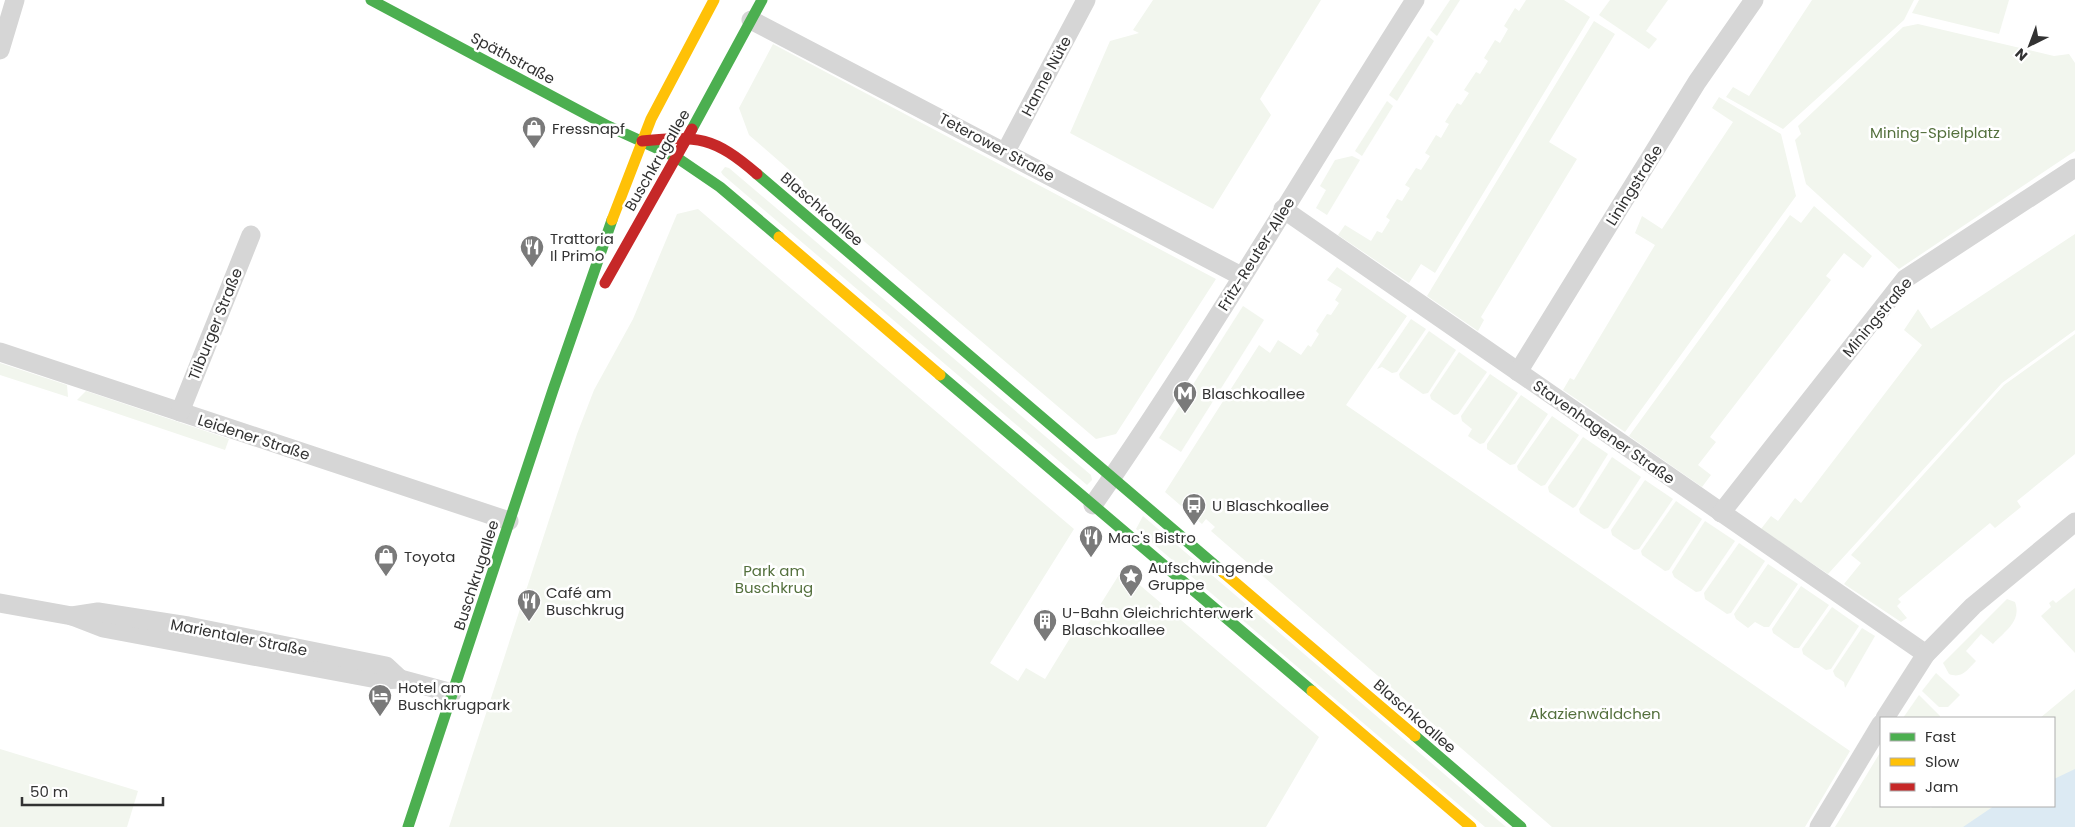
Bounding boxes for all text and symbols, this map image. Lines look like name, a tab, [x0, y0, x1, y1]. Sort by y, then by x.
north arrow	[2005, 20, 2055, 70]
street label: Späthstraße	[467, 27, 559, 89]
street label: Hanne Nüte	[1016, 32, 1076, 120]
text: N	[2011, 44, 2032, 66]
street label: Buschkrugallee	[619, 105, 695, 215]
street label: Teterower Straße	[936, 108, 1058, 186]
shop icon: Fressnapf	[521, 115, 547, 149]
place label: Fressnapf	[552, 118, 625, 139]
park label: Mining-Spielplatz	[1870, 122, 2000, 143]
street label: Liningstraße	[1601, 141, 1667, 229]
street label: Blaschkoallee	[776, 167, 868, 251]
street label: Fritz-Reuter-Allee	[1213, 193, 1299, 315]
place label: Trattoria Il Primo	[550, 228, 614, 266]
restaurant icon: Trattoria Il Primo	[519, 234, 545, 268]
street label: Tilburger Straße	[183, 265, 247, 383]
street label: Miningstraße	[1837, 273, 1917, 361]
street label: Stavenhagener Straße	[1529, 375, 1679, 489]
metro station icon: Blaschkoallee	[1172, 380, 1198, 414]
place label: Blaschkoallee	[1202, 383, 1305, 404]
street label: Leidener Straße	[195, 409, 313, 465]
bus stop icon: U Blaschkoallee	[1181, 492, 1207, 526]
place label: U Blaschkoallee	[1212, 495, 1329, 516]
street label: Buschkrugallee	[448, 517, 504, 633]
restaurant icon: Mac's Bistro	[1078, 524, 1104, 558]
place label: Mac's Bistro	[1108, 527, 1196, 548]
shop icon: Toyota	[373, 543, 399, 577]
place label: Toyota	[404, 546, 455, 567]
place label: Aufschwingende Gruppe	[1148, 557, 1273, 595]
park label: Park am Buschkrug	[735, 560, 813, 598]
place icon: Aufschwingende Gruppe	[1118, 563, 1144, 597]
place label: Café am Buschkrug	[546, 582, 624, 620]
restaurant icon: Café am Buschkrug	[516, 588, 542, 622]
place label: U-Bahn Gleichrichterwerk Blaschkoallee	[1062, 602, 1254, 640]
building icon: U-Bahn Gleichrichterwerk Blaschkoallee	[1032, 608, 1058, 642]
street label: Marientaler Straße	[169, 613, 309, 661]
street label: Blaschkoallee	[1369, 674, 1461, 758]
place label: Hotel am Buschkrugpark	[398, 677, 510, 715]
hotel icon: Hotel am Buschkrugpark	[367, 683, 393, 717]
park label: Akazienwäldchen	[1529, 703, 1661, 724]
legend	[1880, 717, 2055, 807]
text: Fast	[1925, 726, 1956, 747]
text: Slow	[1925, 751, 1960, 772]
scale bar	[22, 774, 164, 806]
text: Jam	[1925, 776, 1959, 797]
text: 50 m	[30, 781, 68, 802]

